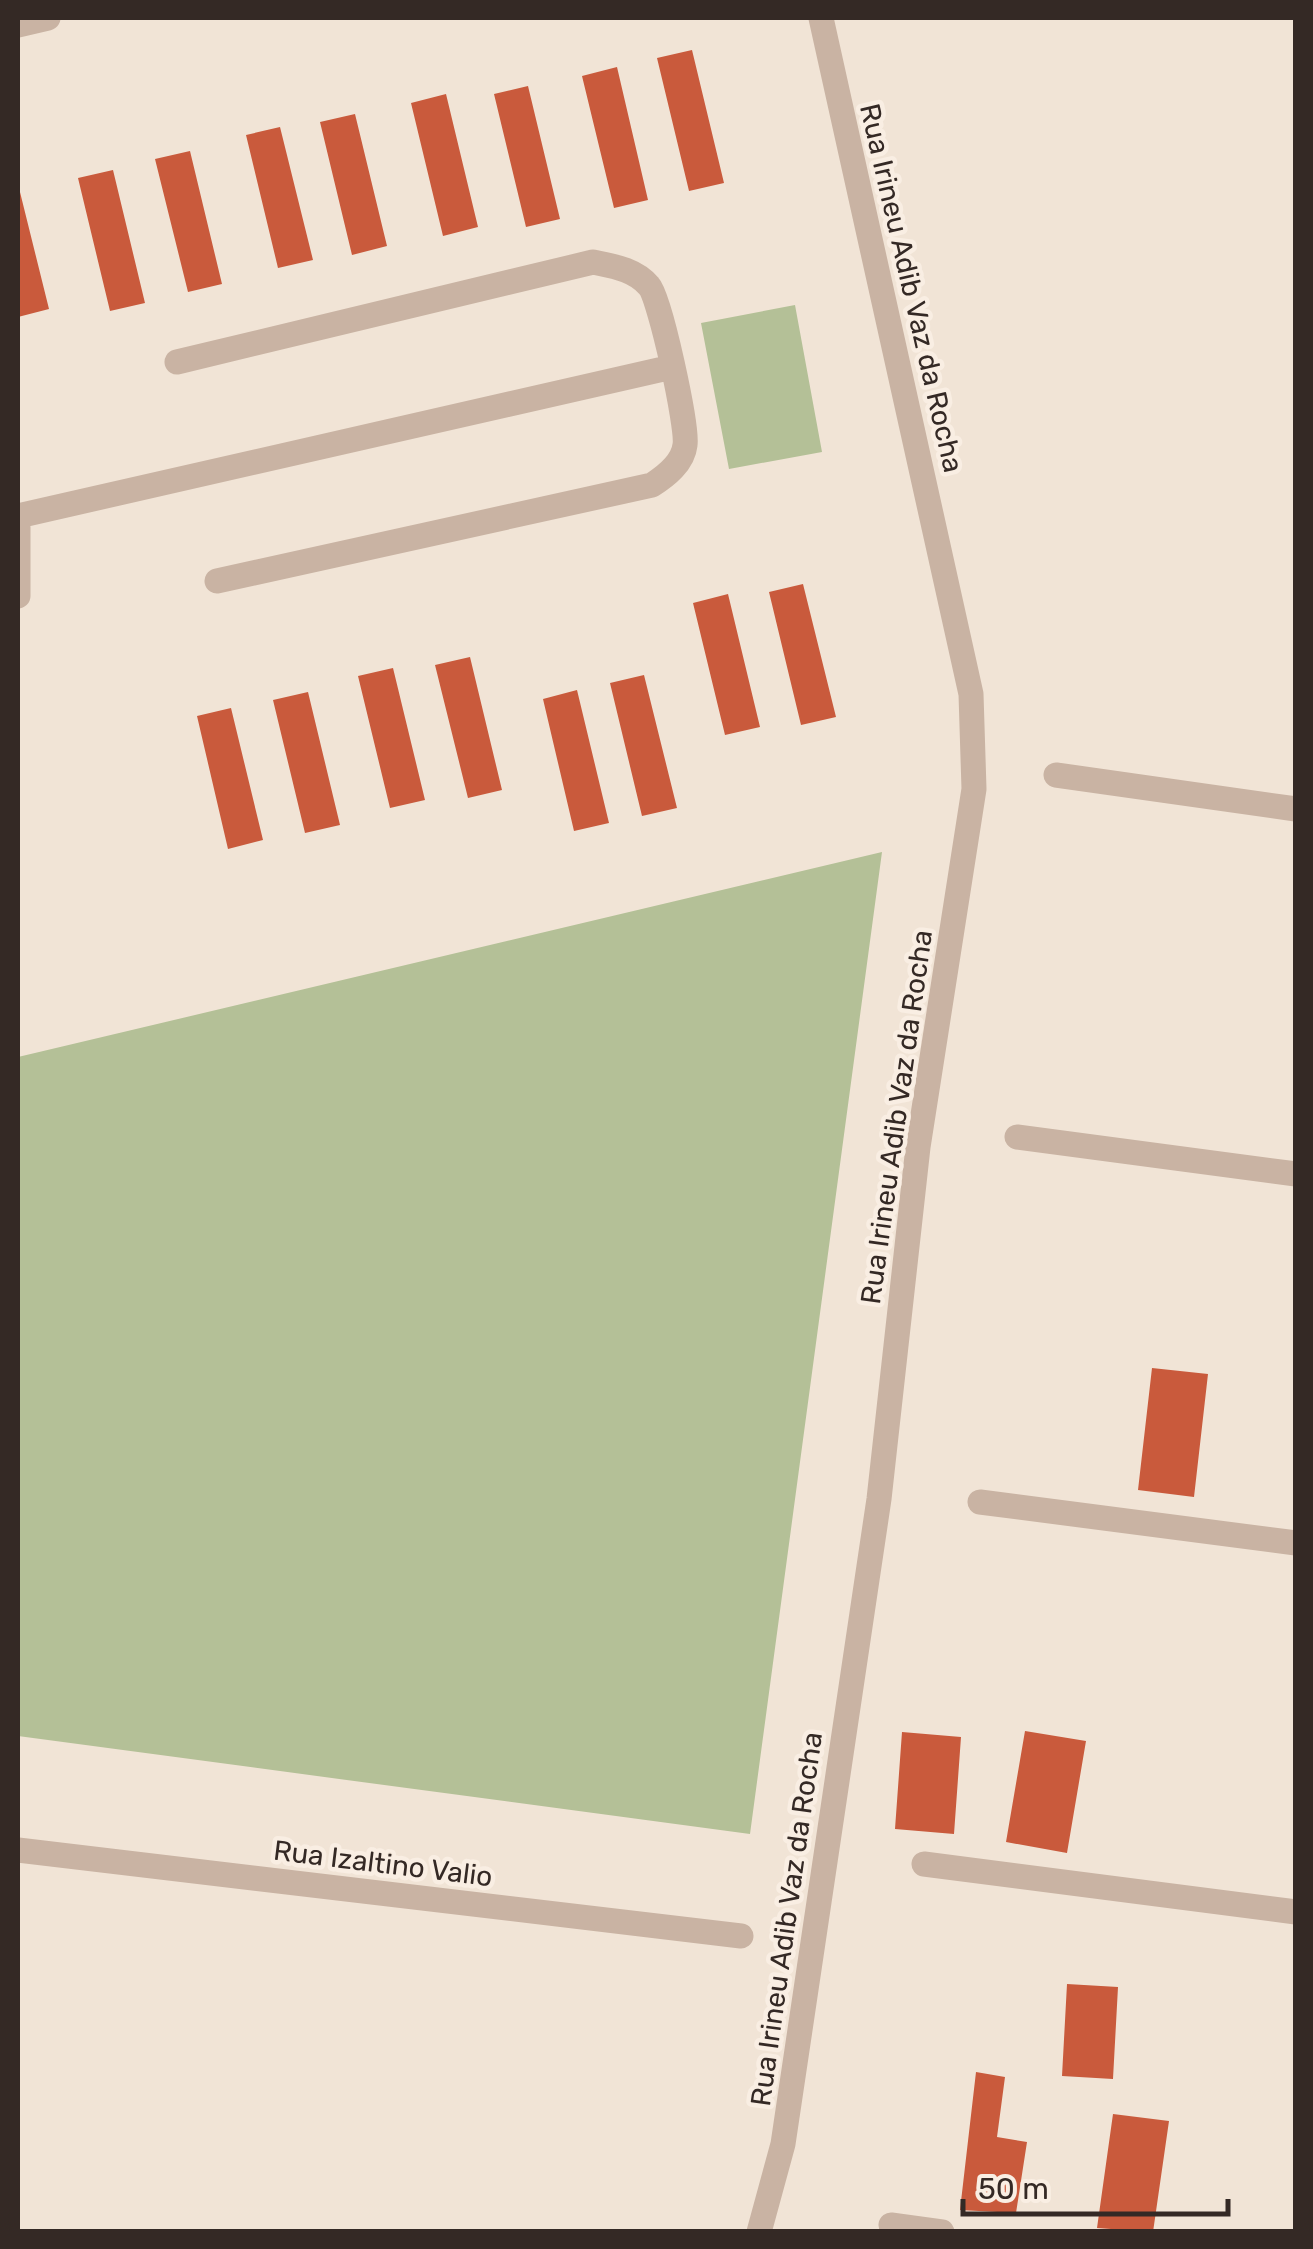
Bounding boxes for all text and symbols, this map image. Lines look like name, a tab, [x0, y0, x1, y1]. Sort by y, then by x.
street label: Rua Irineu Adib Vaz da Rocha	[853, 100, 970, 476]
street label: Rua Irineu Adib Vaz da Rocha	[854, 928, 939, 1306]
street label: Rua Irineu Adib Vaz da Rocha	[744, 1730, 829, 2108]
street label: Rua Izaltino Valio	[272, 1834, 494, 1893]
scale bar	[963, 2154, 1228, 2216]
text: 50 m	[978, 2171, 1049, 2207]

